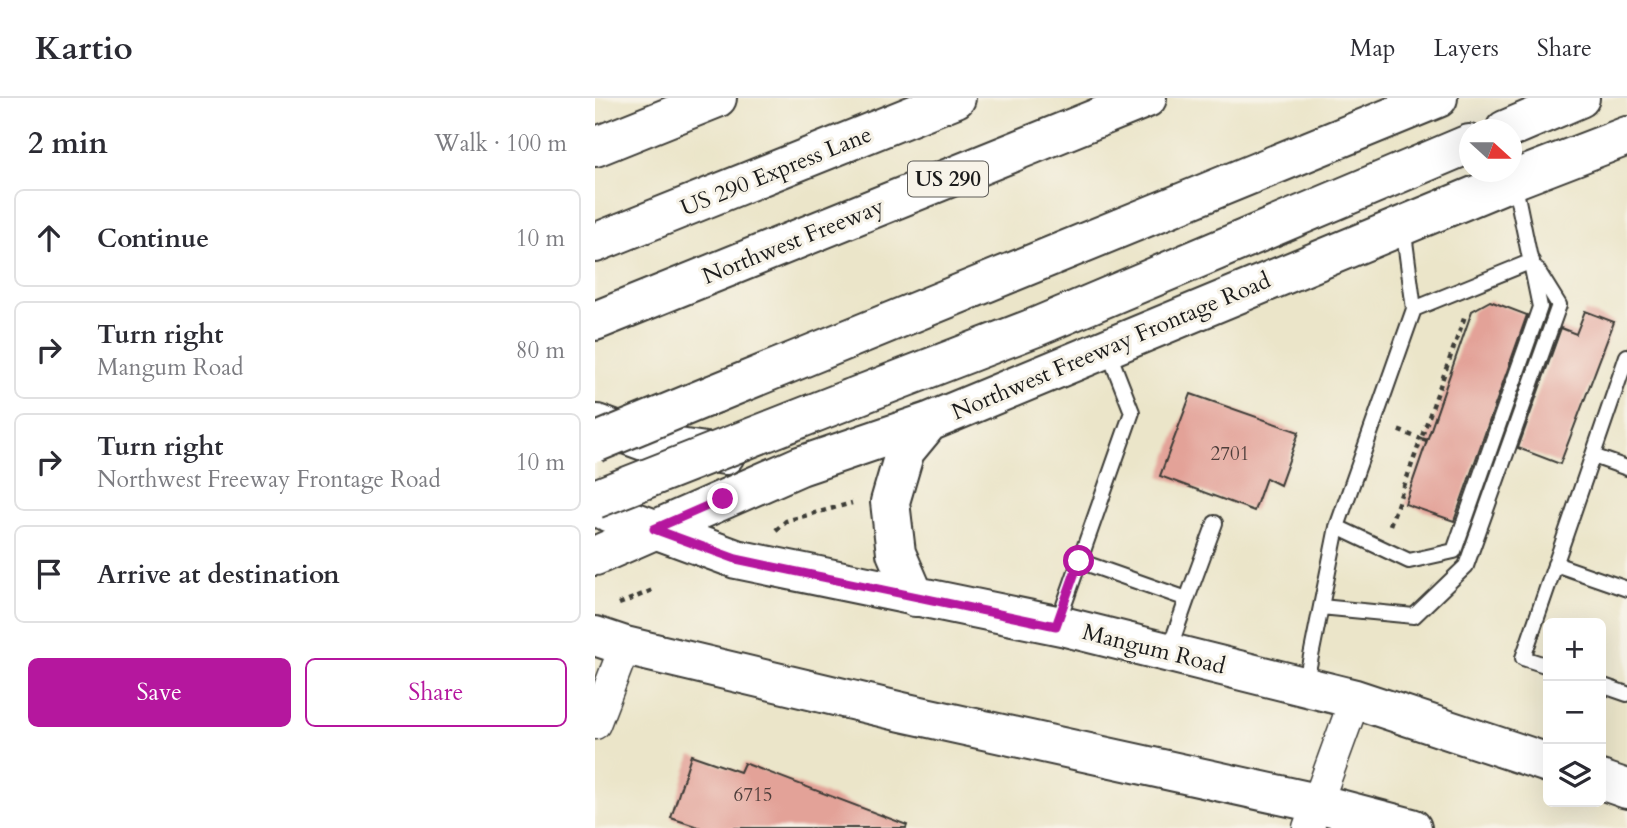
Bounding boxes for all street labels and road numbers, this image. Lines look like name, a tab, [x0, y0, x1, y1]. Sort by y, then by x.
street label: US 290 Express Lane	[676, 118, 876, 224]
road number: US 290	[908, 162, 988, 196]
street label: Northwest Freeway	[698, 190, 888, 292]
street label: Northwest Freeway Frontage Road	[947, 264, 1276, 427]
street label: Mangum Road	[1079, 616, 1229, 682]

